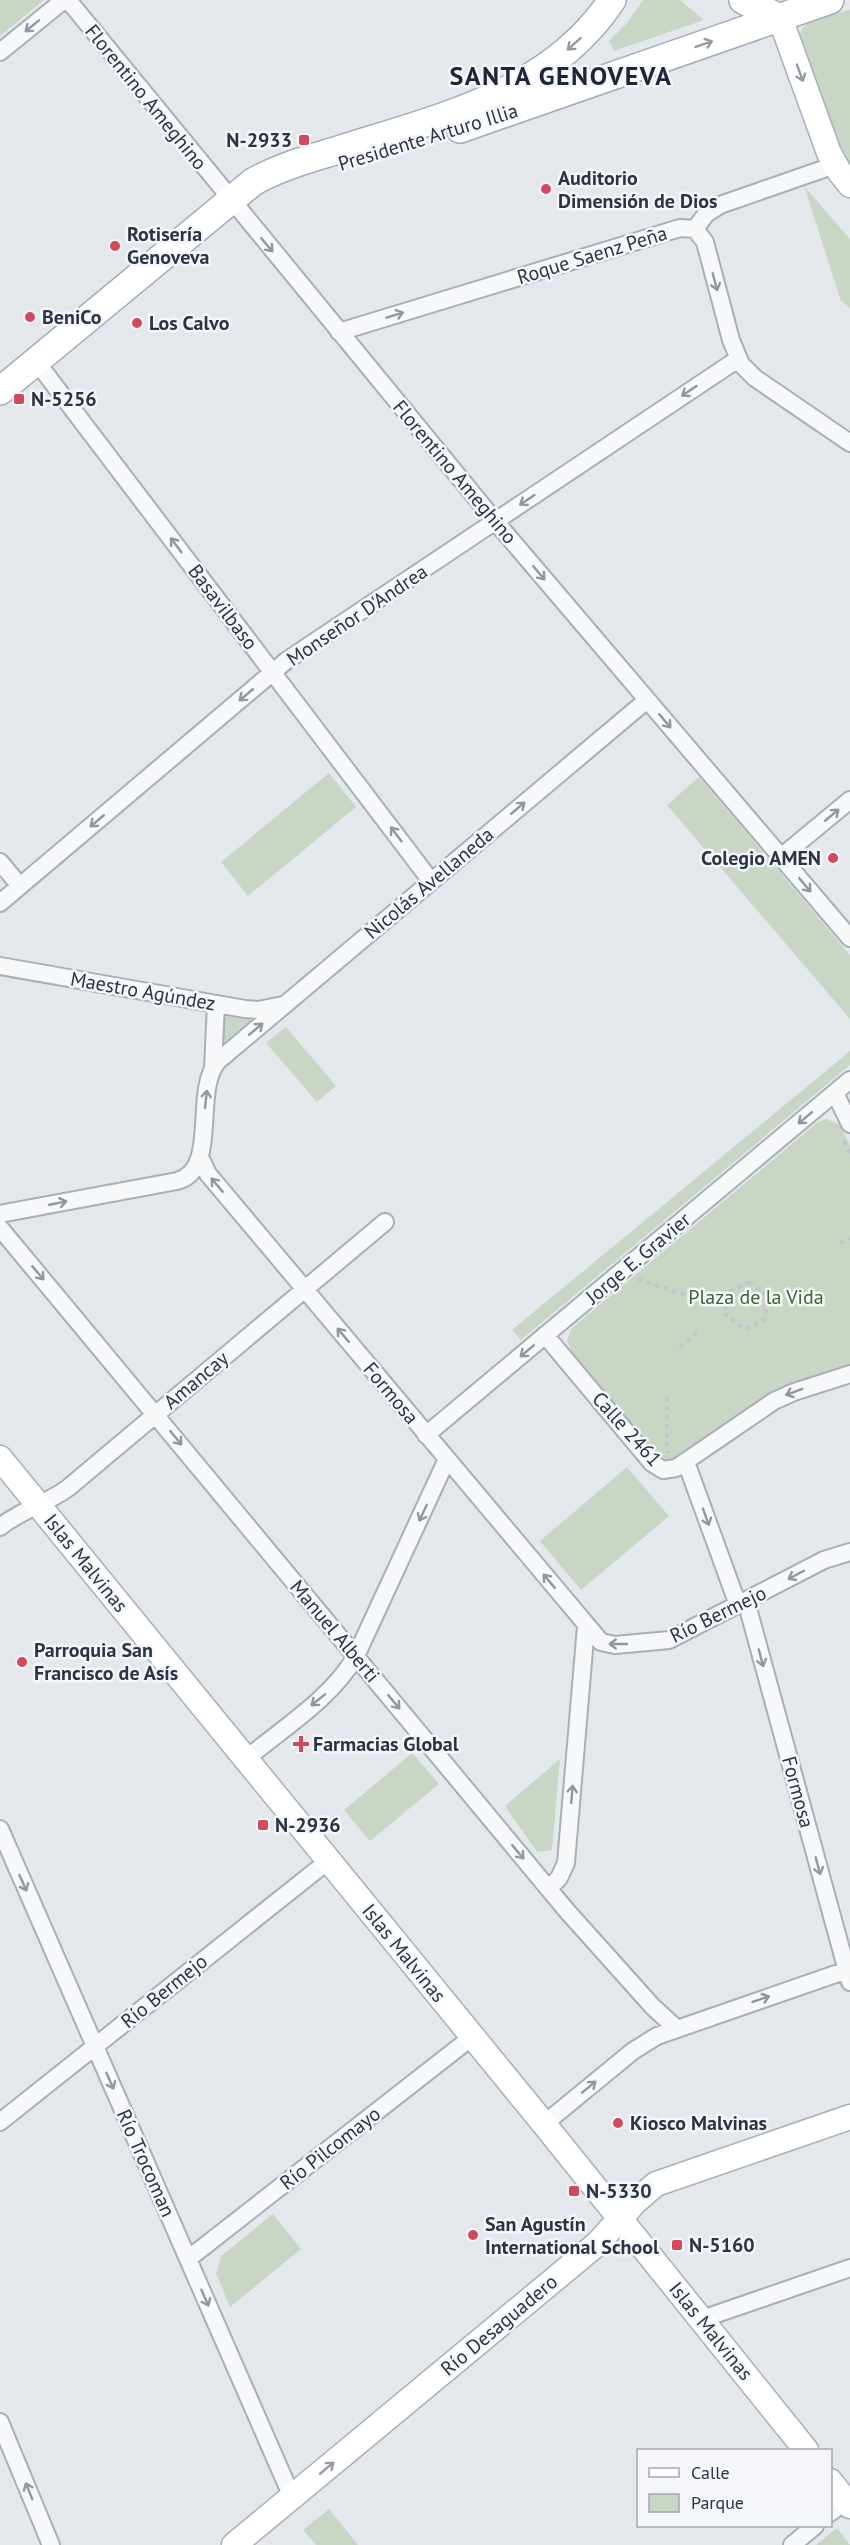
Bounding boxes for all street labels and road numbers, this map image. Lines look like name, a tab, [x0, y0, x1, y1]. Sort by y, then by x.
street label: Florentino Ameghino	[79, 19, 213, 175]
street label: Presidente Arturo Illia	[335, 97, 521, 177]
street label: Roque Saenz Peña	[514, 220, 670, 290]
street label: Florentino Ameghino	[387, 395, 523, 549]
street label: Monseñor D'Andrea	[282, 558, 432, 672]
street label: Basavilbaso	[182, 559, 264, 655]
street label: Nicolás Avellaneda	[359, 821, 499, 945]
street label: Maestro Agúndez	[68, 965, 218, 1017]
street label: Jorge E. Gravier	[579, 1206, 696, 1310]
street label: Amancay	[158, 1345, 234, 1415]
street label: Formosa	[358, 1357, 424, 1429]
street label: Calle 2461	[587, 1386, 667, 1472]
street label: Islas Malvinas	[38, 1508, 134, 1618]
street label: Manuel Alberti	[284, 1574, 386, 1688]
street label: Río Bermejo	[665, 1579, 771, 1649]
street label: Formosa	[776, 1753, 820, 1831]
street label: Islas Malvinas	[356, 1898, 452, 2008]
street label: Río Bermejo	[115, 1948, 213, 2034]
street label: Río Pilcomayo	[274, 2101, 386, 2195]
street label: Río Trocoman	[111, 2105, 181, 2221]
street label: Río Desaguadero	[435, 2269, 563, 2381]
street label: Islas Malvinas	[663, 2276, 759, 2386]

